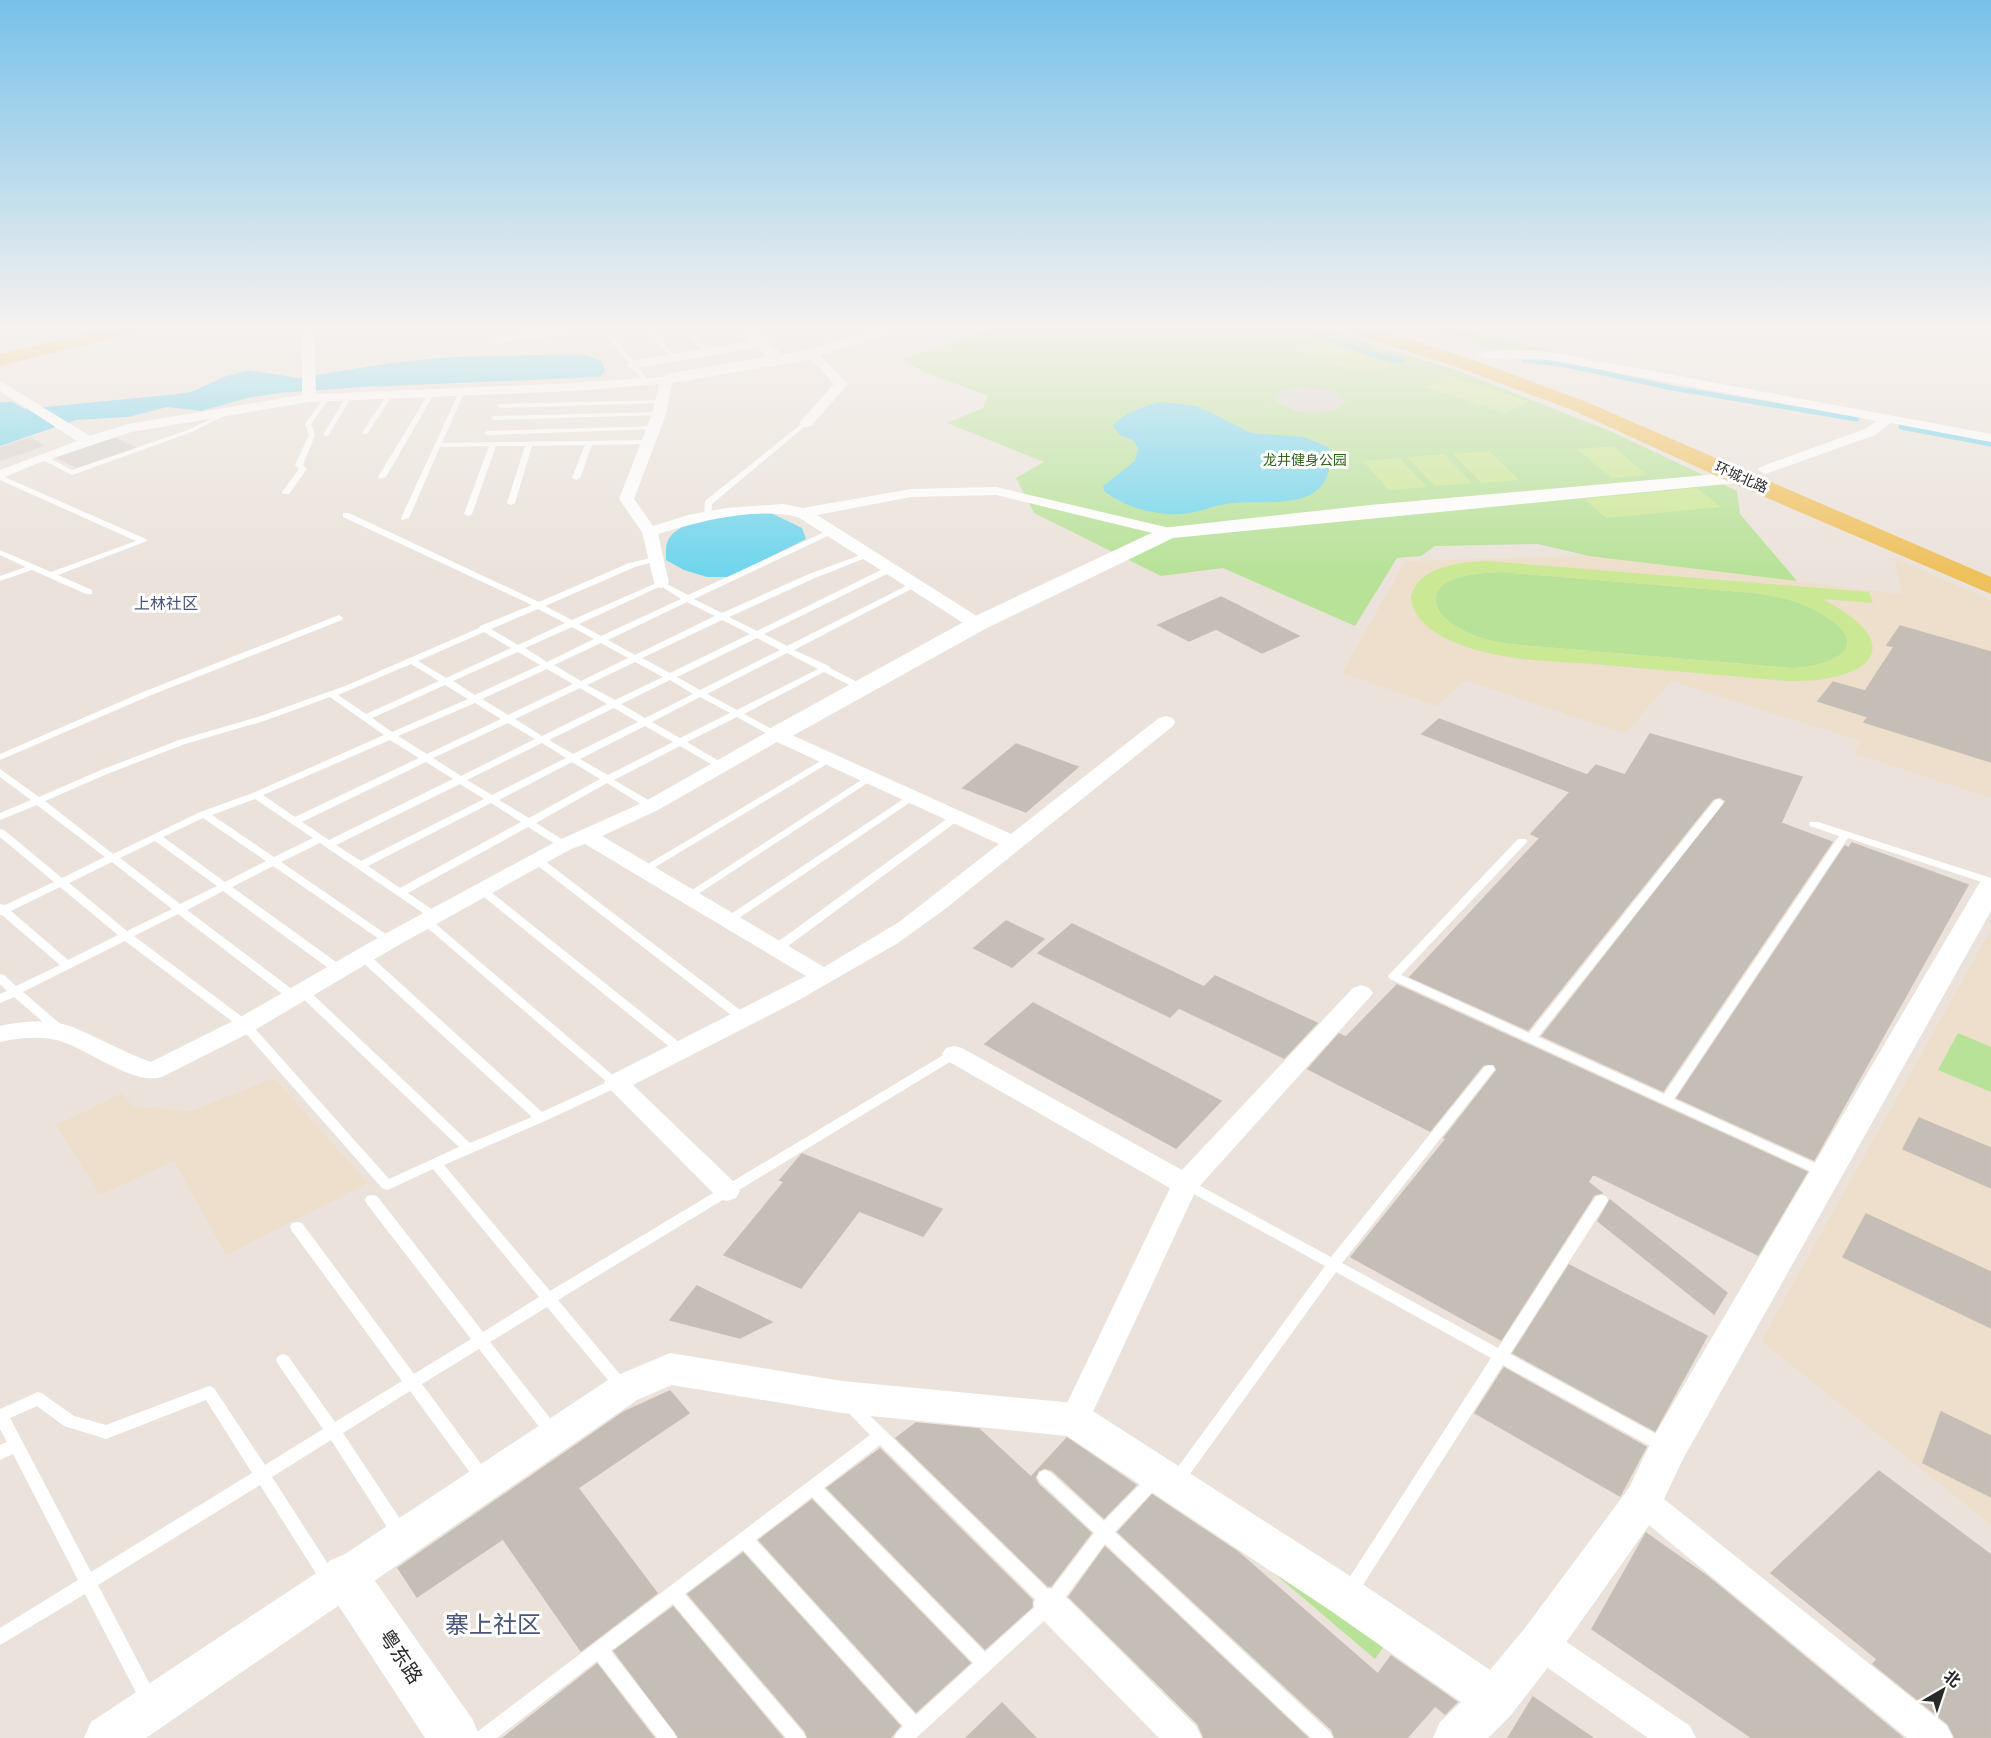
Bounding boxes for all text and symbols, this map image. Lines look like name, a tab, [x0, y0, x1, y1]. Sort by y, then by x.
park label: 龙井健身公园	[1263, 451, 1347, 471]
street label: 环城北路	[1711, 457, 1771, 499]
district label: 上林社区	[134, 593, 198, 615]
district label: 寨上社区	[445, 1608, 541, 1643]
street label: 粤东路	[372, 1624, 428, 1690]
north arrow	[1913, 1660, 1973, 1720]
text: 北	[1939, 1666, 1965, 1693]

